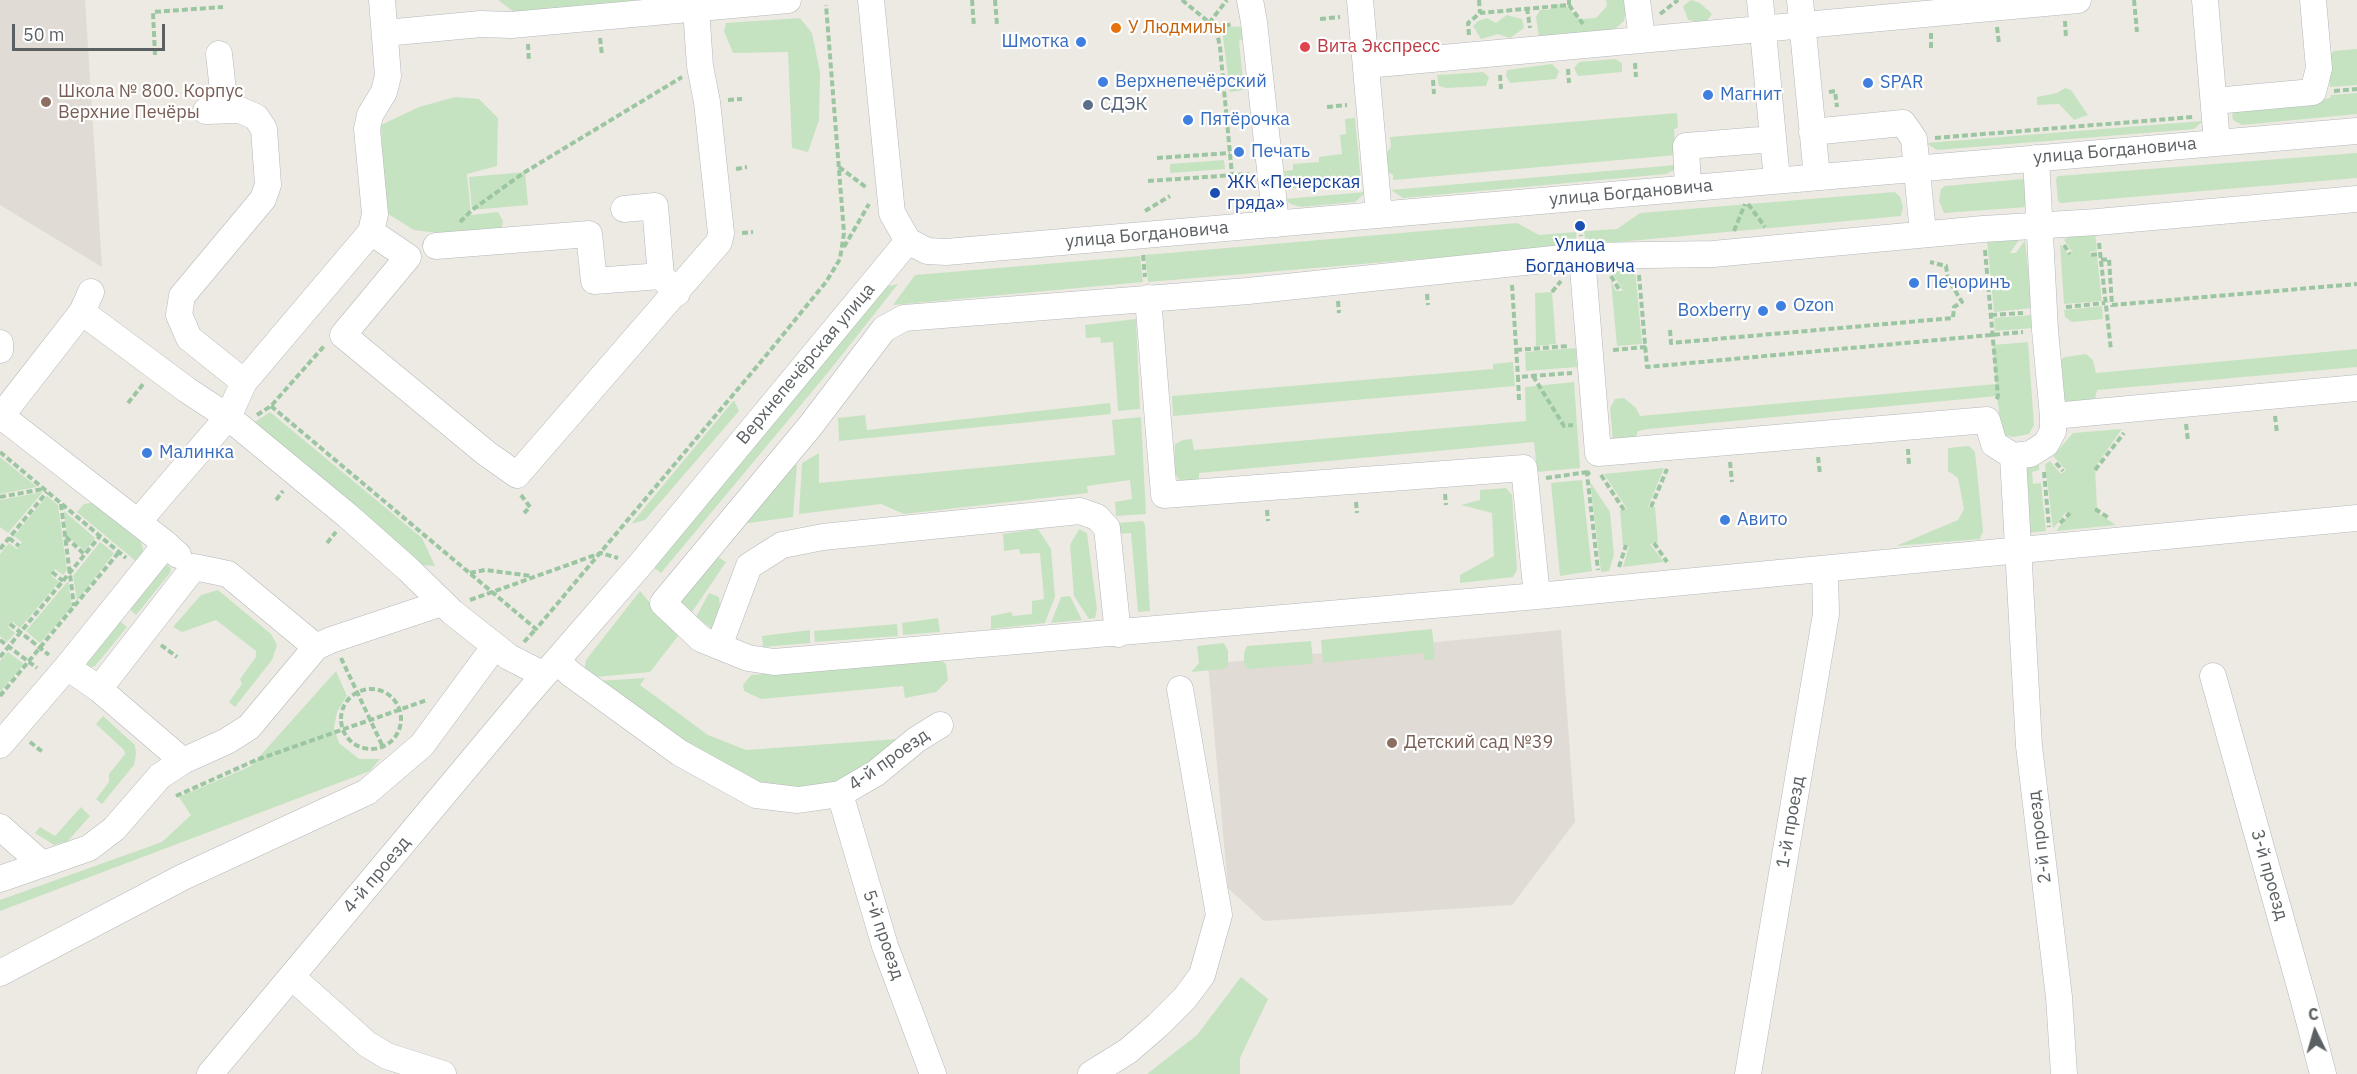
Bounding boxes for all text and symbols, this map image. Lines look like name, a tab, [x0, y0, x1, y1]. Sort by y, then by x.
scale bar	[15, 12, 168, 50]
place label: У Людмилы	[1128, 17, 1226, 39]
marker: У Людмилы	[1109, 21, 1123, 35]
text: 50 m	[23, 23, 65, 46]
place label: Шмотка	[1002, 31, 1069, 53]
marker: Шмотка	[1074, 35, 1088, 49]
place label: Вита Экспресс	[1317, 36, 1440, 58]
marker: Вита Экспресс	[1298, 40, 1312, 54]
place label: Верхнепечёрский	[1115, 71, 1267, 93]
place label: SPAR	[1880, 72, 1924, 94]
marker: Верхнепечёрский	[1096, 75, 1110, 89]
marker: SPAR	[1861, 76, 1875, 90]
place label: Школа № 800. Корпус Верхние Печёры	[58, 81, 243, 124]
place label: Магнит	[1720, 84, 1782, 106]
marker: Магнит	[1701, 88, 1715, 102]
place label: СДЭК	[1100, 94, 1147, 116]
marker: Школа № 800. Корпус Верхние Печёры	[39, 95, 53, 109]
marker: СДЭК	[1081, 98, 1095, 112]
place label: Пятёрочка	[1200, 109, 1290, 131]
marker: Пятёрочка	[1181, 113, 1195, 127]
street label: улица Богдановича	[2032, 133, 2198, 169]
place label: Печать	[1251, 141, 1310, 163]
marker: Печать	[1232, 145, 1246, 159]
place label: ЖК «Печерская гряда»	[1227, 172, 1360, 214]
street label: улица Богдановича	[1548, 175, 1714, 211]
marker: ЖК «Печерская гряда»	[1208, 186, 1222, 200]
street label: улица Богдановича	[1064, 217, 1230, 253]
marker: Улица Богдановича	[1573, 219, 1587, 233]
place label: Улица Богдановича	[1525, 235, 1635, 278]
place label: Печоринъ	[1926, 272, 2010, 294]
marker: Печоринъ	[1907, 276, 1921, 290]
street label: Верхнепечёрская улица	[732, 279, 880, 449]
place label: Ozon	[1793, 295, 1834, 317]
marker: Ozon	[1774, 299, 1788, 313]
place label: Boxberry	[1678, 300, 1751, 322]
marker: Boxberry	[1756, 304, 1770, 318]
place label: Малинка	[159, 442, 234, 464]
marker: Малинка	[140, 446, 154, 460]
place label: Авито	[1737, 509, 1788, 531]
marker: Авито	[1718, 513, 1732, 527]
street label: 4-й проезд	[845, 724, 933, 796]
place label: Детский сад №39	[1404, 732, 1553, 754]
marker: Детский сад №39	[1385, 736, 1399, 750]
street label: 1-й проезд	[1772, 774, 1810, 870]
street label: 2-й проезд	[2024, 789, 2056, 885]
street label: 3-й проезд	[2246, 827, 2292, 923]
street label: 4-й проезд	[339, 832, 415, 918]
street label: 5-й проезд	[858, 887, 908, 983]
north arrow	[2285, 1002, 2345, 1062]
text: С	[2307, 1004, 2319, 1024]

